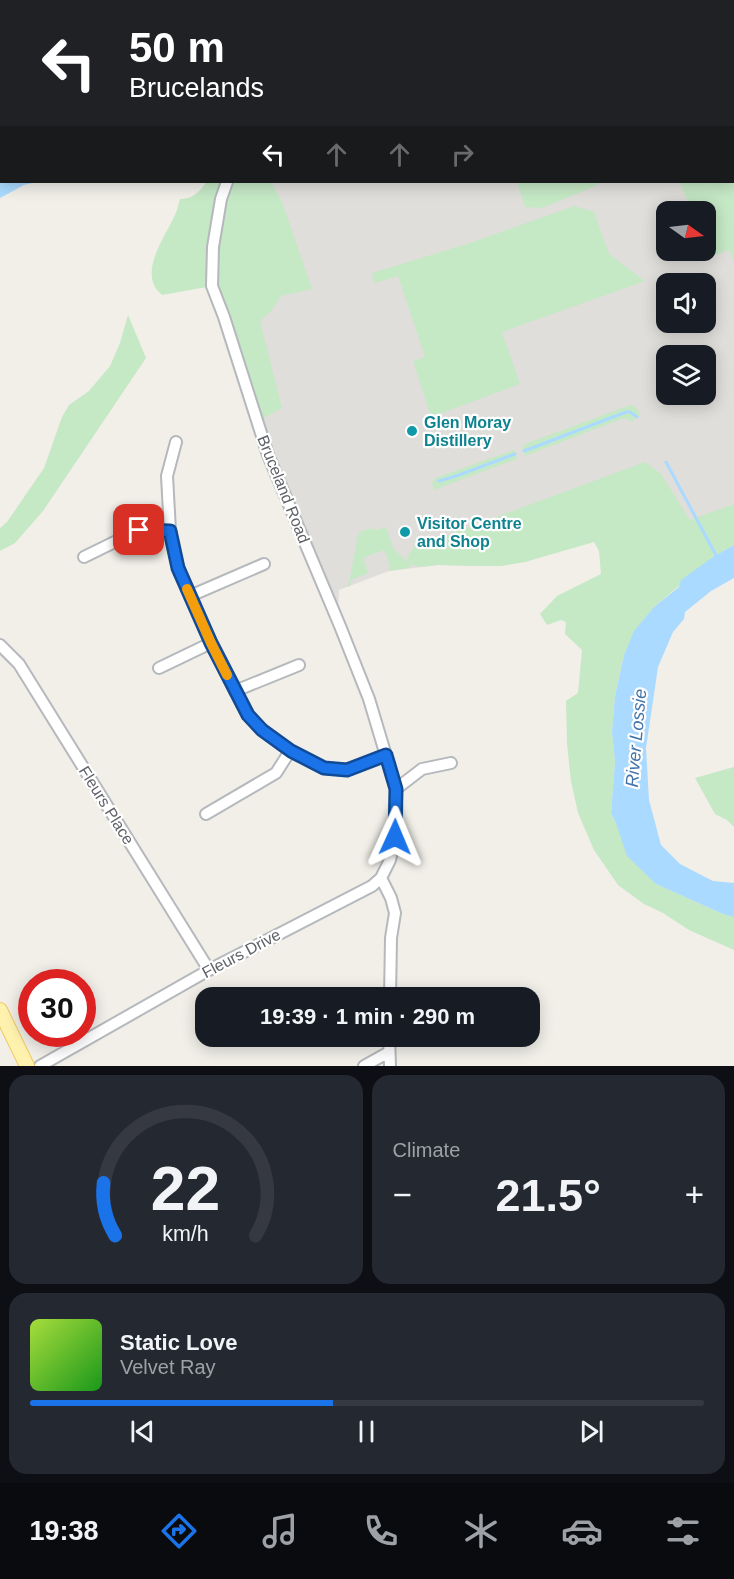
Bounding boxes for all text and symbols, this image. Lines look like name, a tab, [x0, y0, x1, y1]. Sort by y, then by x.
icon: left	[30, 24, 108, 102]
text: 50 m	[129, 24, 225, 71]
text: Brucelands	[129, 73, 264, 103]
icon: left	[257, 138, 290, 171]
icon: ahead	[320, 138, 353, 171]
icon: ahead	[383, 138, 416, 171]
icon: right	[446, 138, 479, 171]
north arrow	[656, 201, 716, 261]
map controls	[656, 201, 716, 405]
button: sound	[656, 273, 716, 333]
button: layers	[656, 345, 716, 405]
place label: Glen Moray Distillery	[424, 414, 511, 449]
marker: Glen Moray Distillery	[405, 424, 419, 438]
street label: Bruceland Road	[254, 433, 313, 546]
pin	[113, 504, 164, 555]
icon: arrive	[122, 513, 155, 546]
place label: Visitor Centre and Shop	[417, 515, 522, 550]
marker: Visitor Centre and Shop	[398, 525, 412, 539]
water label: River Lossie	[622, 688, 650, 788]
street label: Fleurs Place	[76, 763, 137, 848]
position arrow	[363, 805, 427, 869]
street label: Fleurs Drive	[199, 926, 283, 981]
speed limit sign: 30	[18, 969, 96, 1047]
text: 19:39 · 1 min · 290 m	[260, 1004, 475, 1029]
text: Climate	[393, 1139, 460, 1161]
text: 22	[151, 1154, 220, 1223]
text: 21.5°	[495, 1170, 601, 1221]
text: −	[393, 1176, 412, 1213]
text: +	[685, 1176, 704, 1213]
text: km/h	[163, 1223, 209, 1247]
text: Static Love	[120, 1330, 237, 1355]
text: Velvet Ray	[120, 1356, 216, 1378]
icon: previous	[126, 1415, 159, 1448]
icon: pause	[350, 1415, 383, 1448]
icon: next	[575, 1415, 608, 1448]
icon: directions	[158, 1510, 200, 1552]
icon: music	[259, 1510, 301, 1552]
icon: phone	[360, 1510, 402, 1552]
icon: climate	[460, 1510, 502, 1552]
icon: car	[561, 1510, 603, 1552]
icon: filters	[662, 1510, 704, 1552]
text: 19:38	[29, 1516, 99, 1546]

